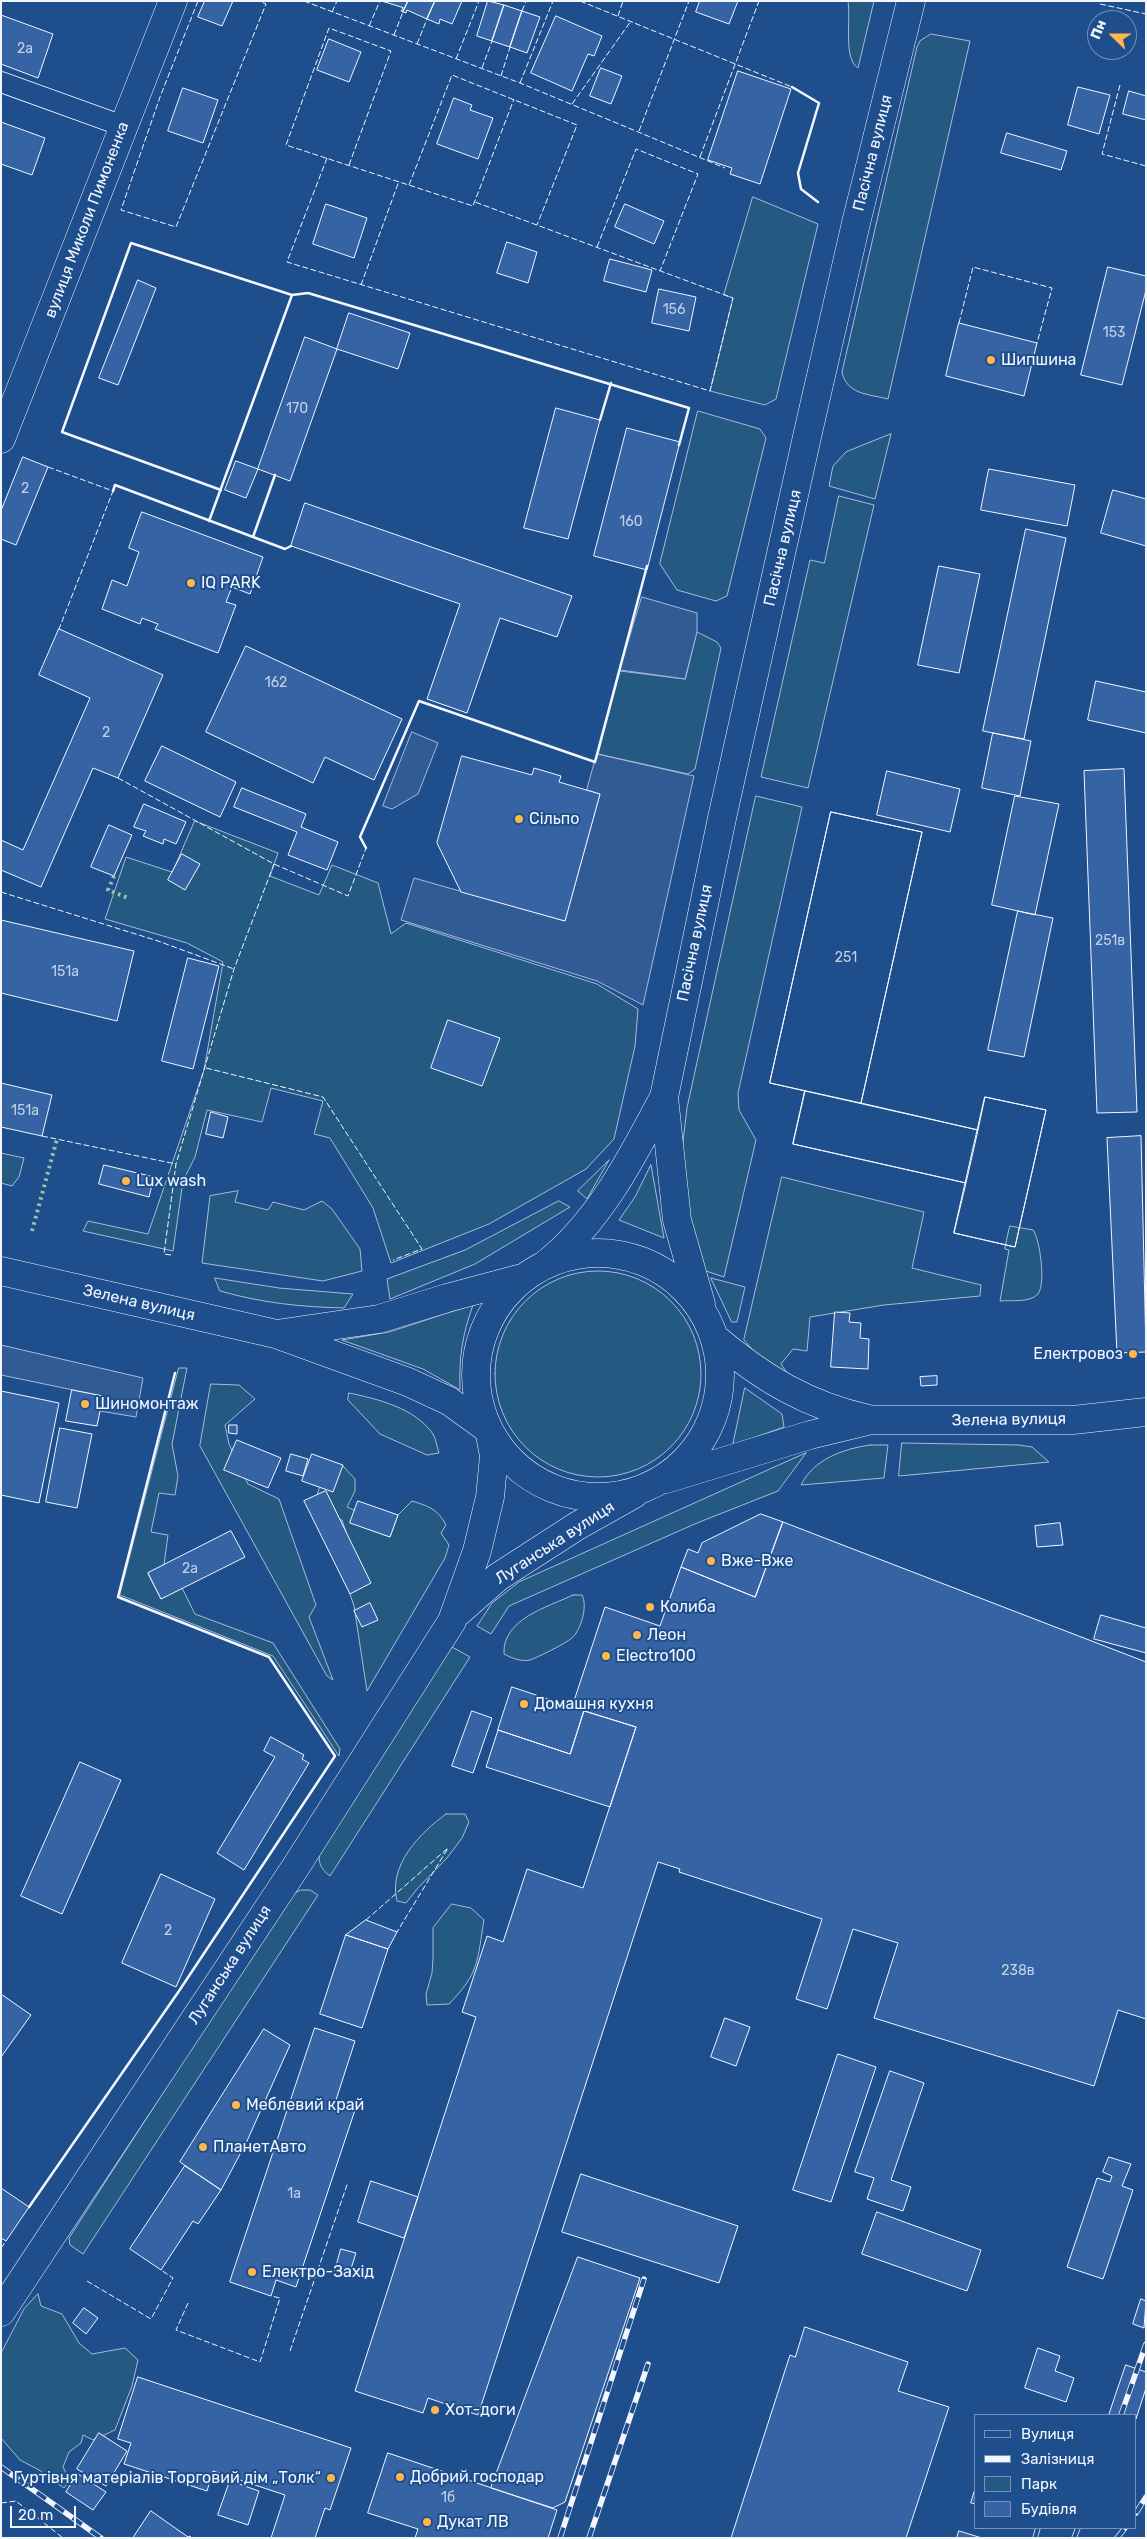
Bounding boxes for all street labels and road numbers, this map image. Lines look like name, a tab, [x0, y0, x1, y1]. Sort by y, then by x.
street label: Пасічна вулиця	[849, 93, 897, 213]
street label: вулиця Миколи Пимоненка	[41, 119, 133, 321]
street label: Пасічна вулиця	[760, 488, 806, 608]
street label: Пасічна вулиця	[673, 883, 717, 1003]
street label: Зелена вулиця	[81, 1281, 197, 1325]
street label: Зелена вулиця	[952, 1409, 1066, 1431]
street label: Луганська вулиця	[492, 1497, 618, 1589]
street label: Луганська вулиця	[184, 1902, 276, 2028]

